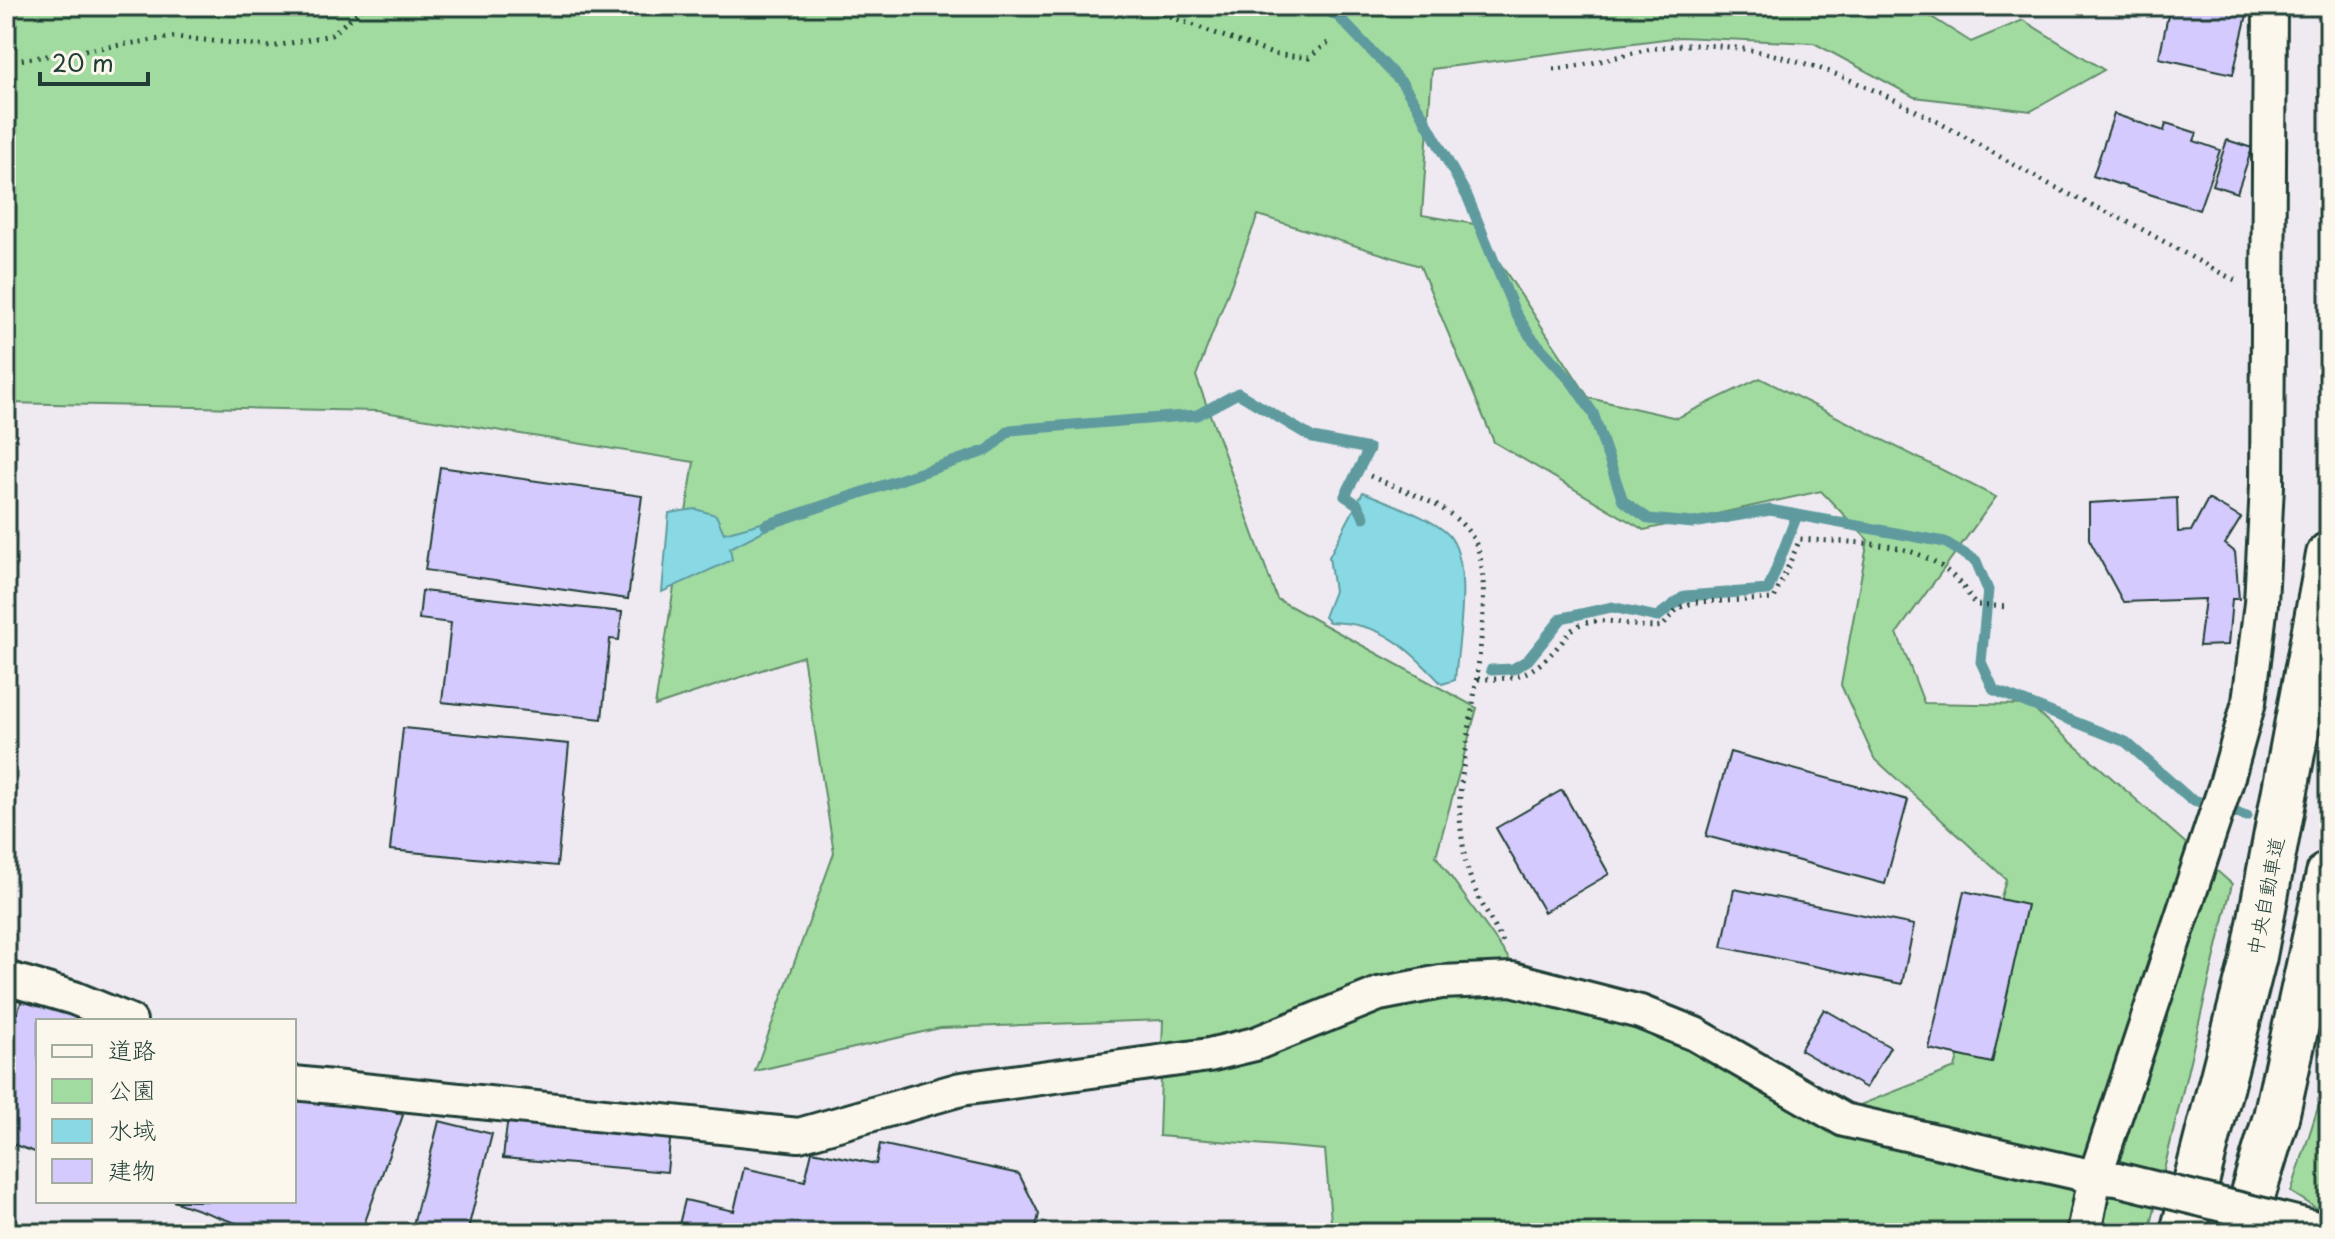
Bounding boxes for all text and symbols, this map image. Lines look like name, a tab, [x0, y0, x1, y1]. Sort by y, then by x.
scale bar	[40, 36, 148, 86]
text: 20 m	[52, 44, 114, 80]
street label: 中央自動車道	[2239, 834, 2291, 958]
legend	[36, 1019, 296, 1203]
text: 道路	[108, 1031, 156, 1067]
text: 公園	[108, 1071, 156, 1107]
text: 水域	[108, 1111, 156, 1147]
text: 建物	[108, 1151, 156, 1187]

